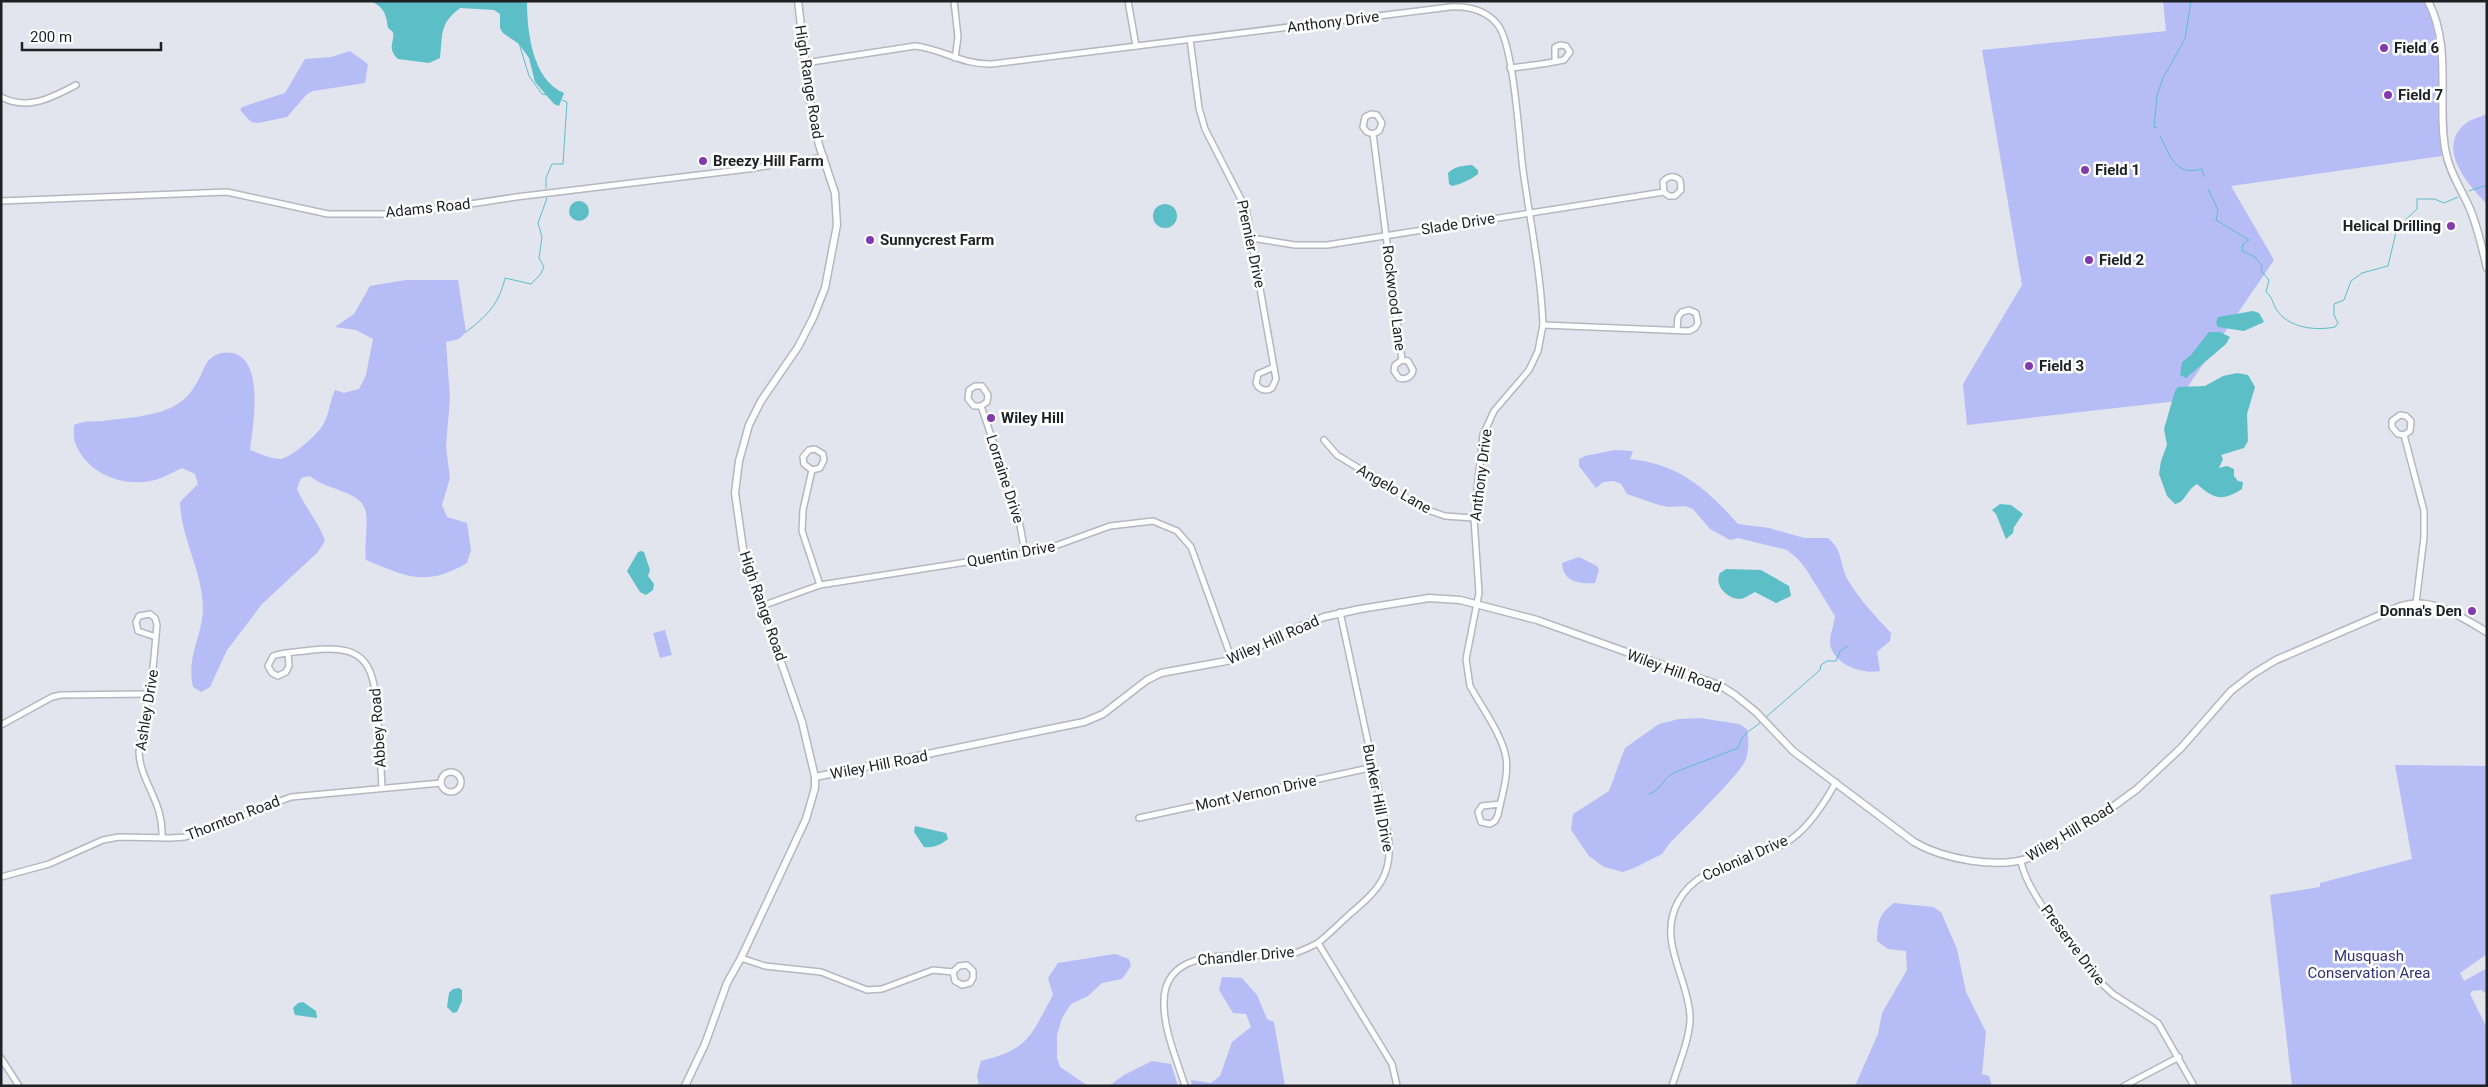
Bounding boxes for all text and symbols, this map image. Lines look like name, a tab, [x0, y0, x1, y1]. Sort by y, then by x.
street label: Anthony Drive	[1286, 7, 1380, 37]
scale bar	[22, 20, 161, 52]
street label: High Range Road	[791, 24, 827, 140]
text: 200 m	[30, 28, 72, 46]
place label: Field 6	[2394, 39, 2439, 57]
marker: Field 6	[2378, 42, 2390, 54]
place label: Field 7	[2398, 86, 2443, 104]
marker: Field 7	[2382, 89, 2394, 101]
place label: Breezy Hill Farm	[713, 152, 824, 170]
marker: Breezy Hill Farm	[697, 155, 709, 167]
place label: Field 1	[2095, 161, 2140, 179]
marker: Field 1	[2079, 164, 2091, 176]
street label: Adams Road	[385, 195, 471, 221]
street label: Premier Drive	[1233, 198, 1269, 290]
street label: Slade Drive	[1420, 209, 1496, 239]
place label: Helical Drilling	[2343, 217, 2441, 235]
marker: Helical Drilling	[2445, 220, 2457, 232]
place label: Sunnycrest Farm	[880, 231, 994, 249]
marker: Sunnycrest Farm	[864, 234, 876, 246]
street label: Rockwood Lane	[1379, 244, 1409, 352]
place label: Field 2	[2099, 251, 2144, 269]
marker: Field 2	[2083, 254, 2095, 266]
place label: Field 3	[2039, 357, 2084, 375]
marker: Field 3	[2023, 360, 2035, 372]
place label: Wiley Hill	[1001, 409, 1064, 427]
marker: Wiley Hill	[985, 412, 997, 424]
street label: Anthony Drive	[1466, 428, 1496, 522]
street label: Lorraine Drive	[982, 432, 1028, 526]
street label: Angelo Lane	[1354, 460, 1434, 518]
street label: Quentin Drive	[966, 537, 1056, 571]
street label: High Range Road	[736, 549, 790, 663]
place label: Donna's Den	[2380, 602, 2462, 620]
marker: Donna's Den	[2466, 605, 2478, 617]
street label: Wiley Hill Road	[1224, 612, 1322, 668]
street label: Wiley Hill Road	[1624, 646, 1724, 696]
street label: Ashley Drive	[132, 668, 162, 752]
street label: Abbey Road	[366, 688, 390, 768]
street label: Bunker Hill Drive	[1359, 743, 1397, 853]
street label: Wiley Hill Road	[829, 747, 929, 783]
street label: Mont Vernon Drive	[1194, 771, 1318, 815]
street label: Thornton Road	[184, 792, 282, 844]
street label: Wiley Hill Road	[2023, 799, 2117, 865]
street label: Colonial Drive	[1699, 831, 1791, 885]
street label: Preserve Drive	[2037, 901, 2109, 989]
street label: Chandler Drive	[1197, 943, 1295, 969]
park label: Musquash Conservation Area	[2308, 947, 2430, 982]

